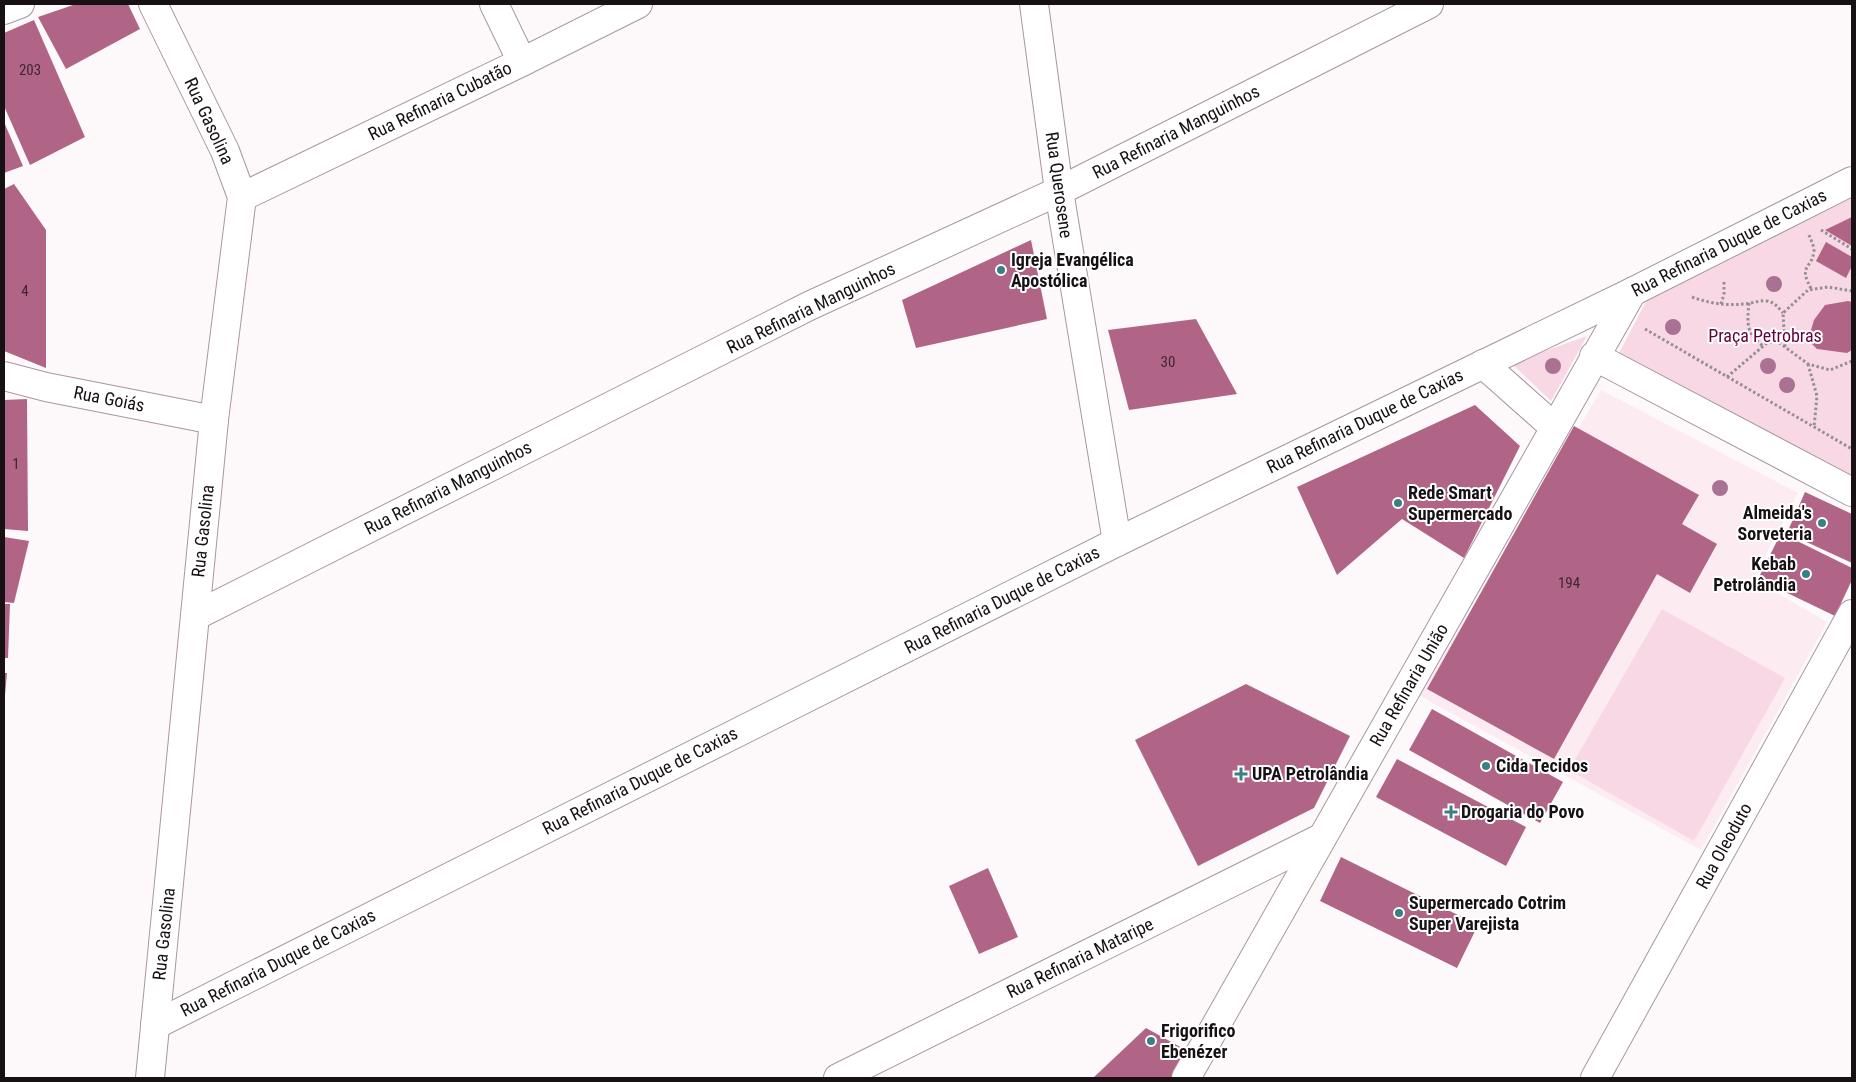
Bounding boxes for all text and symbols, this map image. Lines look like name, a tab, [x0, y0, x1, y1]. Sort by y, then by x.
street label: Rua Refinaria Cubatão	[365, 57, 515, 144]
house number: 203	[19, 61, 41, 79]
street label: Rua Gasolina	[180, 74, 239, 167]
street label: Rua Refinaria Manguinhos	[1089, 80, 1263, 183]
street label: Rua Querosene	[1042, 130, 1077, 239]
street label: Rua Refinaria Duque de Caxias	[1628, 184, 1830, 301]
place label: Igreja Evangélica Apostólica	[1011, 249, 1134, 291]
street label: Rua Refinaria Manguinhos	[723, 258, 898, 358]
marker: Igreja Evangélica Apostólica	[995, 264, 1007, 276]
house number: 4	[21, 282, 29, 300]
park label: Praça Petrobras	[1708, 325, 1822, 346]
house number: 30	[1161, 353, 1175, 371]
street label: Rua Refinaria Duque de Caxias	[1263, 364, 1466, 477]
street label: Rua Goiás	[72, 381, 146, 416]
street label: Rua Refinaria Manguinhos	[361, 436, 535, 539]
house number: 1	[12, 455, 20, 473]
place label: Rede Smart Supermercado	[1408, 482, 1512, 524]
street label: Rua Gasolina	[187, 484, 218, 578]
marker: Rede Smart Supermercado	[1392, 497, 1404, 509]
place label: Almeida's Sorveteria	[1738, 502, 1812, 544]
marker: Almeida's Sorveteria	[1816, 517, 1828, 529]
street label: Rua Refinaria Duque de Caxias	[901, 541, 1103, 658]
place label: Kebab Petrolândia	[1713, 553, 1796, 595]
marker: Kebab Petrolândia	[1800, 568, 1812, 580]
house number: 194	[1558, 574, 1580, 592]
street label: Rua Refinaria União	[1365, 620, 1452, 750]
street label: Rua Refinaria Duque de Caxias	[539, 722, 741, 839]
place label: Cida Tecidos	[1496, 755, 1588, 776]
marker: Cida Tecidos	[1480, 760, 1492, 772]
place label: UPA Petrolândia	[1252, 763, 1369, 784]
marker: UPA Petrolândia	[1234, 767, 1248, 781]
street label: Rua Oleoduto	[1691, 799, 1756, 893]
place label: Drogaria do Povo	[1461, 801, 1584, 822]
marker: Drogaria do Povo	[1445, 806, 1457, 818]
street label: Rua Gasolina	[148, 887, 179, 981]
place label: Supermercado Cotrim Super Varejista	[1409, 892, 1566, 934]
street label: Rua Refinaria Duque de Caxias	[177, 904, 379, 1021]
marker: Supermercado Cotrim Super Varejista	[1393, 907, 1405, 919]
street label: Rua Refinaria Mataripe	[1003, 913, 1157, 1002]
place label: Frigorifico Ebenézer	[1161, 1020, 1235, 1062]
marker: Frigorifico Ebenézer	[1145, 1035, 1157, 1047]

